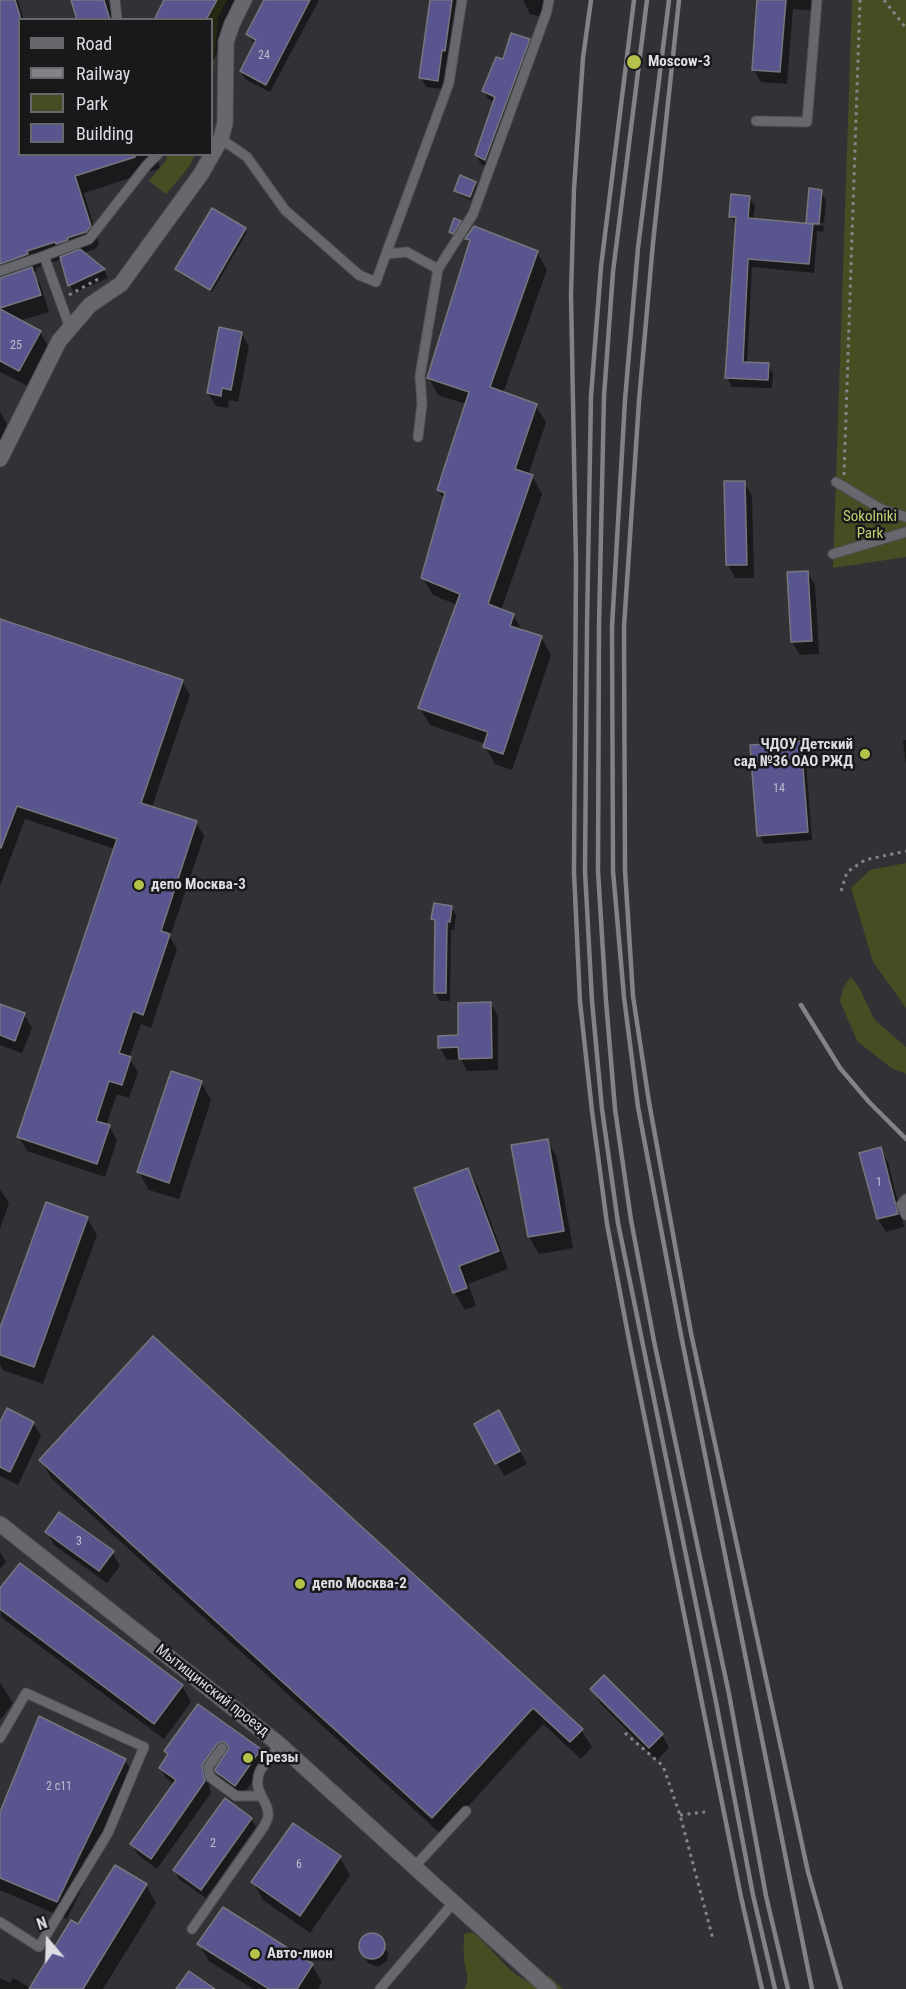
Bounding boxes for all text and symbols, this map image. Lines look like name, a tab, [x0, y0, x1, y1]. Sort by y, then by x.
legend	[18, 18, 213, 156]
text: Road	[76, 33, 112, 54]
house number: 24	[258, 49, 270, 63]
marker: Moscow-3	[625, 53, 643, 71]
place label: Moscow-3	[648, 53, 711, 71]
text: Railway	[76, 63, 130, 84]
text: Park	[76, 93, 108, 114]
text: Building	[76, 123, 133, 144]
house number: 25	[10, 339, 22, 353]
park label: Sokolniki Park	[843, 508, 897, 543]
place label: ЧДОУ Детский сад №36 ОАО РЖД	[734, 736, 853, 771]
marker: ЧДОУ Детский сад №36 ОАО РЖД	[858, 747, 872, 761]
house number: 14	[773, 782, 785, 796]
place label: депо Москва-3	[151, 876, 246, 894]
marker: депо Москва-3	[132, 878, 146, 892]
house number: 1	[876, 1176, 882, 1190]
house number: 3	[76, 1535, 82, 1549]
place label: депо Москва-2	[312, 1575, 407, 1593]
marker: депо Москва-2	[293, 1577, 307, 1591]
street label: Мытищинский проезд	[152, 1641, 272, 1741]
place label: Грезы	[260, 1749, 298, 1767]
marker: Грезы	[241, 1751, 255, 1765]
house number: 2 с11	[46, 1780, 72, 1794]
house number: 2	[210, 1837, 216, 1851]
house number: 6	[296, 1858, 302, 1872]
north arrow	[18, 1911, 78, 1971]
text: N	[34, 1913, 50, 1934]
place label: Авто-лион	[267, 1945, 333, 1963]
marker: Авто-лион	[248, 1947, 262, 1961]

